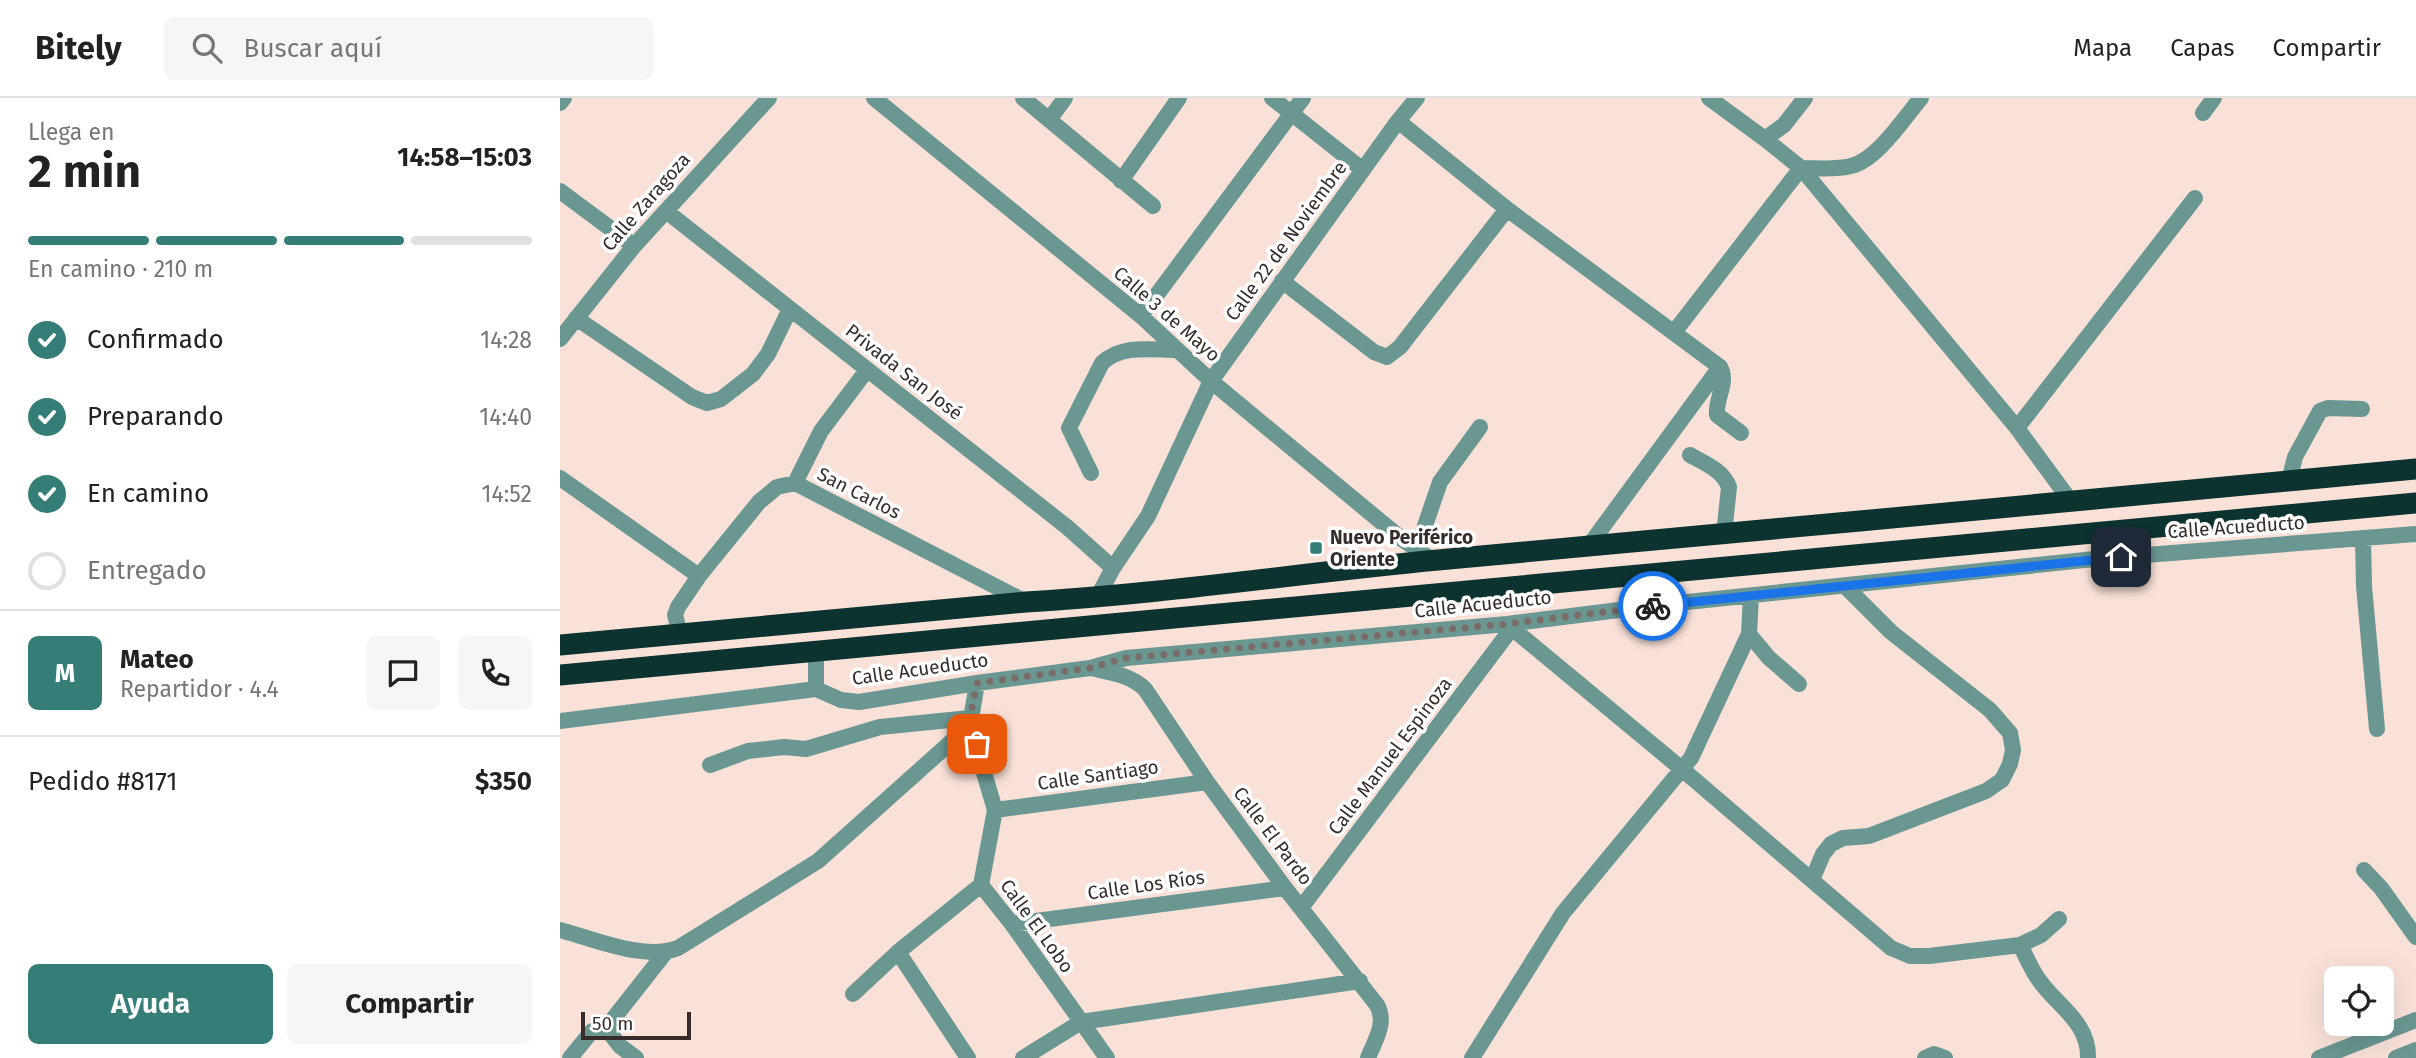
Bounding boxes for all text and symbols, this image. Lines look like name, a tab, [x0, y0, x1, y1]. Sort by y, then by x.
search box	[164, 17, 654, 80]
text: Bitely	[35, 28, 122, 68]
icon: search	[188, 29, 226, 67]
text: Buscar aquí	[244, 33, 382, 64]
text: Mapa	[2073, 34, 2132, 62]
text: Capas	[2170, 34, 2234, 62]
text: Compartir	[2272, 34, 2381, 62]
text: Llega en	[28, 118, 114, 146]
text: 14:58–15:03	[397, 142, 532, 173]
text: 2 min	[28, 144, 141, 199]
street label: Calle Zaragoza	[597, 148, 695, 256]
street label: Calle 22 de Noviembre	[1220, 157, 1352, 325]
text: En camino · 210 m	[28, 255, 213, 283]
street label: Calle 3 de Mayo	[1109, 262, 1225, 366]
street label: Privada San José	[841, 319, 967, 425]
icon: check	[28, 321, 66, 359]
text: Confirmado	[87, 324, 224, 355]
text: 14:28	[480, 326, 532, 354]
icon: check	[28, 398, 66, 436]
text: Preparando	[87, 401, 224, 432]
text: 14:40	[479, 403, 532, 431]
street label: San Carlos	[813, 462, 905, 524]
icon: check	[28, 475, 66, 513]
text: En camino	[87, 478, 209, 509]
text: 14:52	[482, 480, 532, 508]
street label: Calle Acueducto	[2167, 511, 2305, 543]
place label: Nuevo Periférico Oriente	[1330, 526, 1473, 571]
pin	[2091, 527, 2151, 587]
icon: home	[2102, 538, 2140, 576]
marker: Nuevo Periférico Oriente	[1308, 540, 1324, 556]
text: Entregado	[87, 555, 207, 586]
courier	[1618, 571, 1688, 641]
street label: Calle Acueducto	[1413, 585, 1553, 623]
icon: bike	[1634, 587, 1672, 625]
button: chat	[366, 636, 440, 710]
button: phone	[458, 636, 532, 710]
text: Mateo	[120, 644, 194, 675]
street label: Calle Acueducto	[850, 648, 990, 690]
text: M	[55, 658, 75, 689]
street label: Calle Manuel Espinoza	[1323, 673, 1457, 839]
text: Repartidor · 4.4	[120, 675, 279, 703]
pin	[947, 714, 1007, 774]
icon: bag	[958, 725, 996, 763]
street label: Calle Santiago	[1036, 755, 1160, 795]
text: Pedido #8171	[28, 766, 178, 797]
text: $350	[475, 766, 532, 797]
street label: Calle El Pardo	[1229, 782, 1317, 890]
street label: Calle Los Ríos	[1086, 865, 1206, 905]
street label: Calle El Lobo	[995, 875, 1079, 977]
button: Ayuda	[28, 964, 273, 1044]
button: Compartir	[287, 964, 532, 1044]
map controls	[2324, 966, 2394, 1036]
button: locate	[2324, 966, 2394, 1036]
scale bar	[581, 1009, 691, 1041]
text: 50 m	[592, 1012, 633, 1035]

